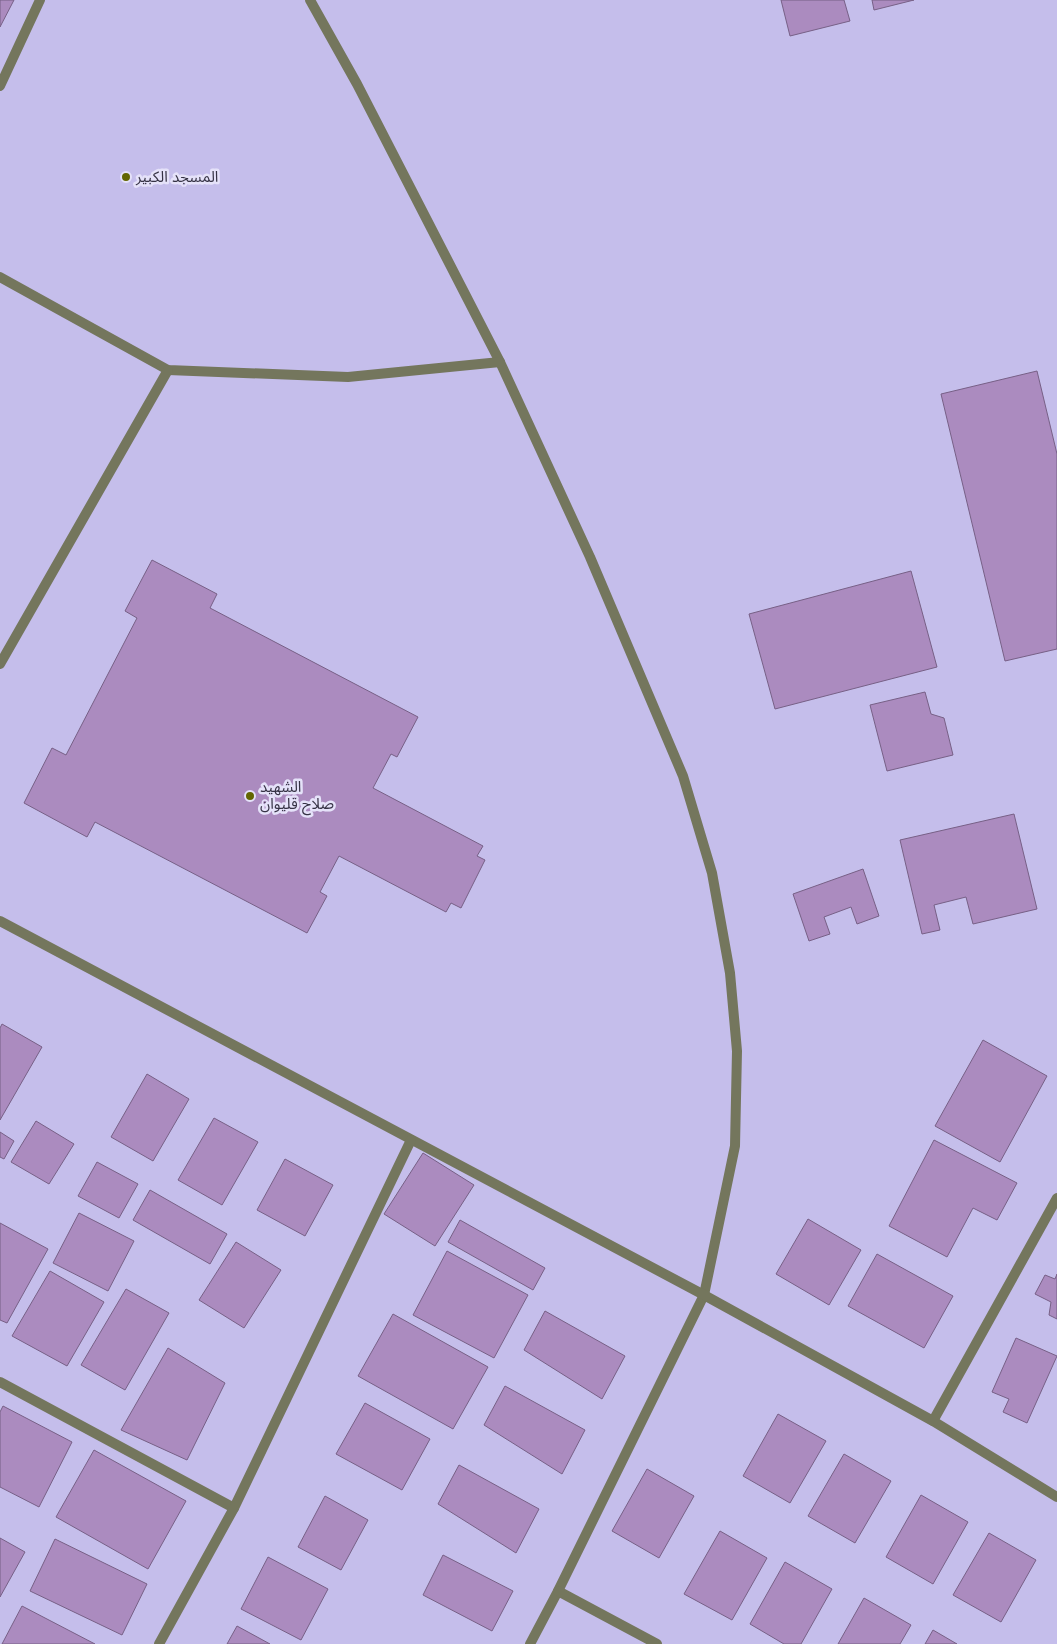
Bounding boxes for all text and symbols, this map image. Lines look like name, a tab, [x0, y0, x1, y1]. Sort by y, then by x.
place label: المسجد الكبير	[135, 167, 218, 186]
marker: المسجد الكبير	[120, 171, 132, 183]
place label: الشهيد صلاح قليوان	[260, 777, 334, 816]
marker: الشهيد صلاح قليوان	[244, 790, 256, 802]

